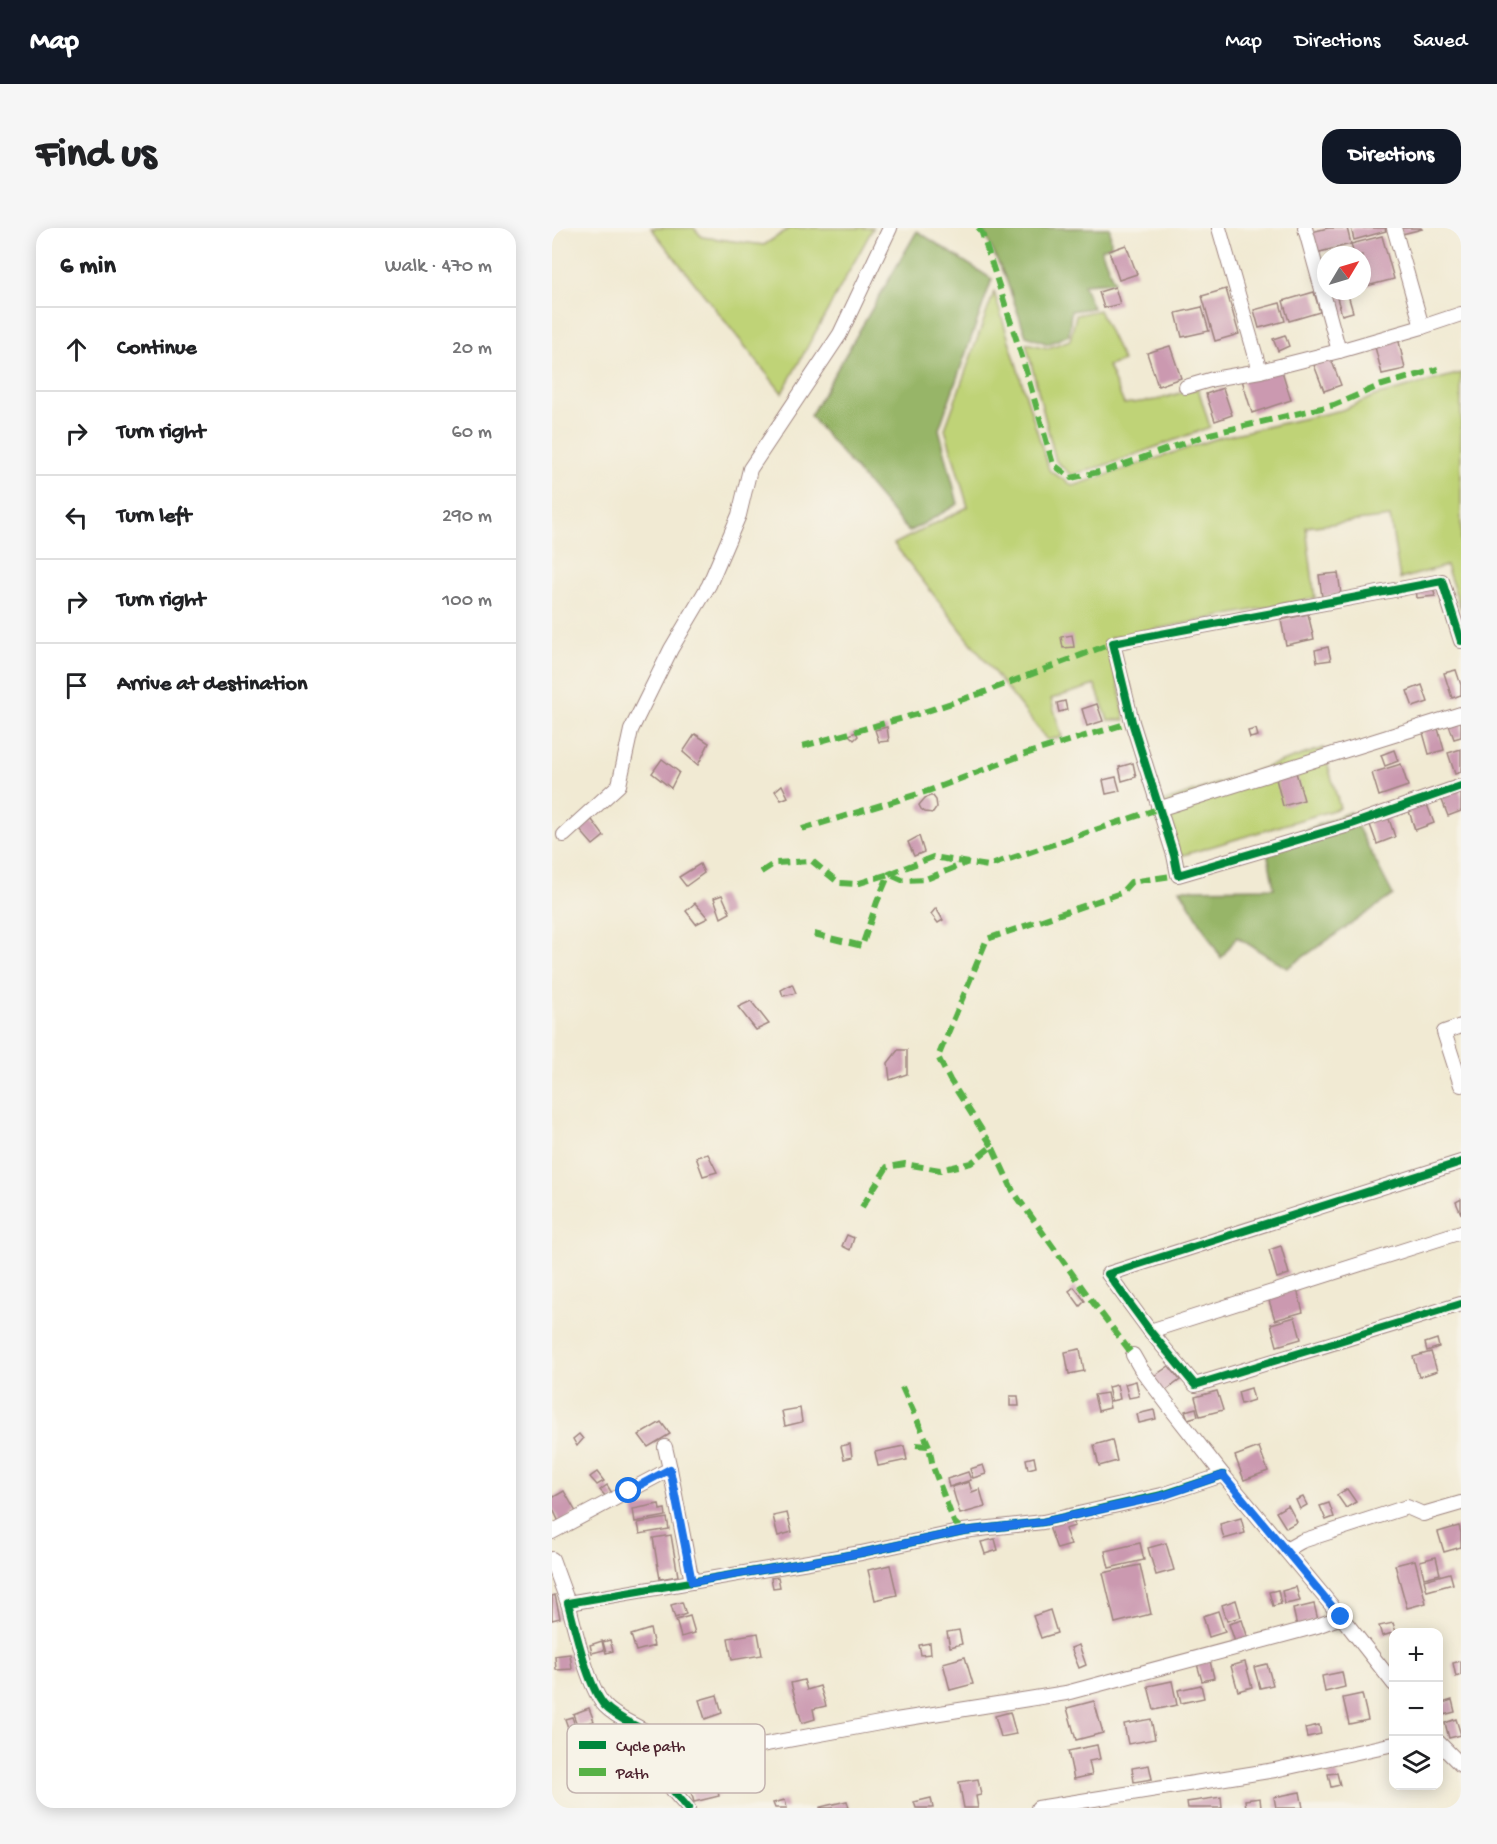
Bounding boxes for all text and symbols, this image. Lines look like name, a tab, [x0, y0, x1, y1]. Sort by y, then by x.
text: Map	[30, 26, 79, 59]
text: Map	[1225, 30, 1262, 55]
text: Directions	[1295, 30, 1380, 55]
text: Saved	[1413, 30, 1467, 55]
button: Directions	[1322, 129, 1461, 184]
text: Find us	[36, 132, 156, 181]
north arrow	[1317, 246, 1371, 300]
text: 6 min	[60, 252, 116, 283]
text: Walk · 470 m	[385, 256, 492, 279]
icon: ahead	[60, 333, 93, 366]
text: Continue	[117, 336, 197, 362]
text: 20 m	[452, 338, 492, 361]
icon: right	[60, 417, 93, 450]
text: Turn right	[117, 420, 205, 446]
text: 60 m	[452, 422, 492, 445]
icon: left	[60, 501, 93, 534]
text: Turn left	[117, 504, 191, 530]
text: 290 m	[442, 506, 492, 529]
icon: right	[60, 585, 93, 618]
text: Turn right	[117, 588, 205, 614]
text: 100 m	[442, 590, 492, 613]
icon: arrive	[60, 669, 93, 702]
text: Arrive at destination	[117, 672, 307, 698]
route start	[615, 1477, 641, 1503]
route end	[1327, 1603, 1353, 1629]
map controls	[1389, 1628, 1443, 1790]
button: +	[1389, 1628, 1443, 1682]
button: −	[1389, 1682, 1443, 1736]
legend	[567, 1724, 765, 1793]
button: layers	[1389, 1736, 1443, 1790]
text: Cycle path	[616, 1739, 686, 1758]
text: Path	[615, 1766, 649, 1785]

